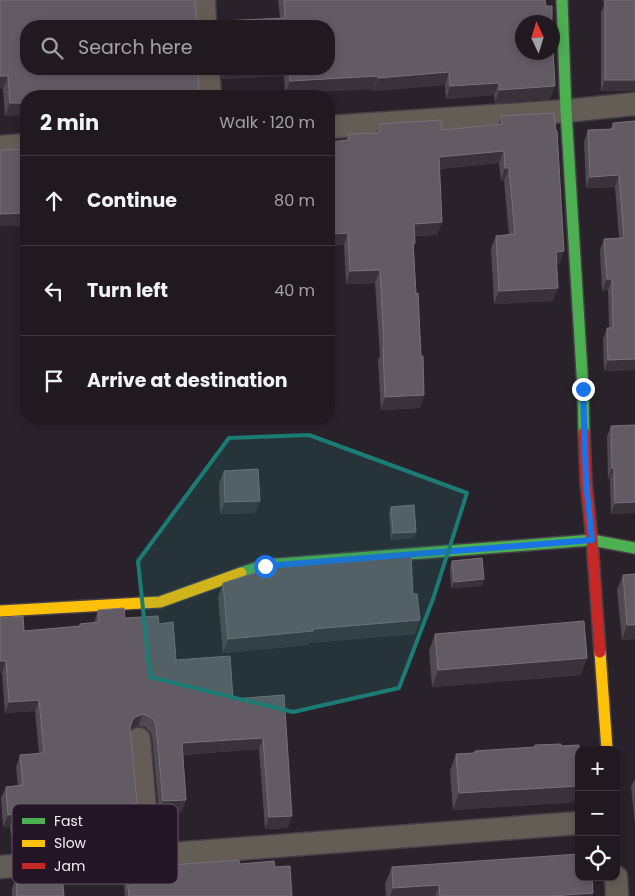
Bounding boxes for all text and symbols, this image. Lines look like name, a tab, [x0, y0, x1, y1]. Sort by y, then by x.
north arrow	[515, 15, 560, 60]
search box	[20, 20, 335, 75]
icon: search	[38, 34, 66, 62]
text: Search here	[78, 34, 192, 61]
text: 2 min	[40, 108, 99, 137]
text: Walk · 120 m	[219, 111, 315, 134]
icon: ahead	[40, 187, 68, 215]
text: Continue	[87, 187, 177, 214]
text: 80 m	[274, 189, 315, 212]
icon: left	[40, 277, 68, 305]
text: Turn left	[87, 277, 168, 304]
text: 40 m	[274, 279, 315, 302]
icon: arrive	[40, 367, 68, 395]
text: Arrive at destination	[87, 367, 288, 394]
route end	[572, 378, 595, 401]
route start	[254, 555, 277, 578]
map controls	[575, 746, 620, 881]
button: +	[575, 746, 620, 791]
button: −	[575, 791, 620, 836]
legend	[12, 804, 178, 884]
text: Fast	[54, 811, 83, 831]
text: Slow	[54, 833, 87, 853]
button: locate	[575, 836, 620, 881]
text: Jam	[54, 856, 85, 876]

